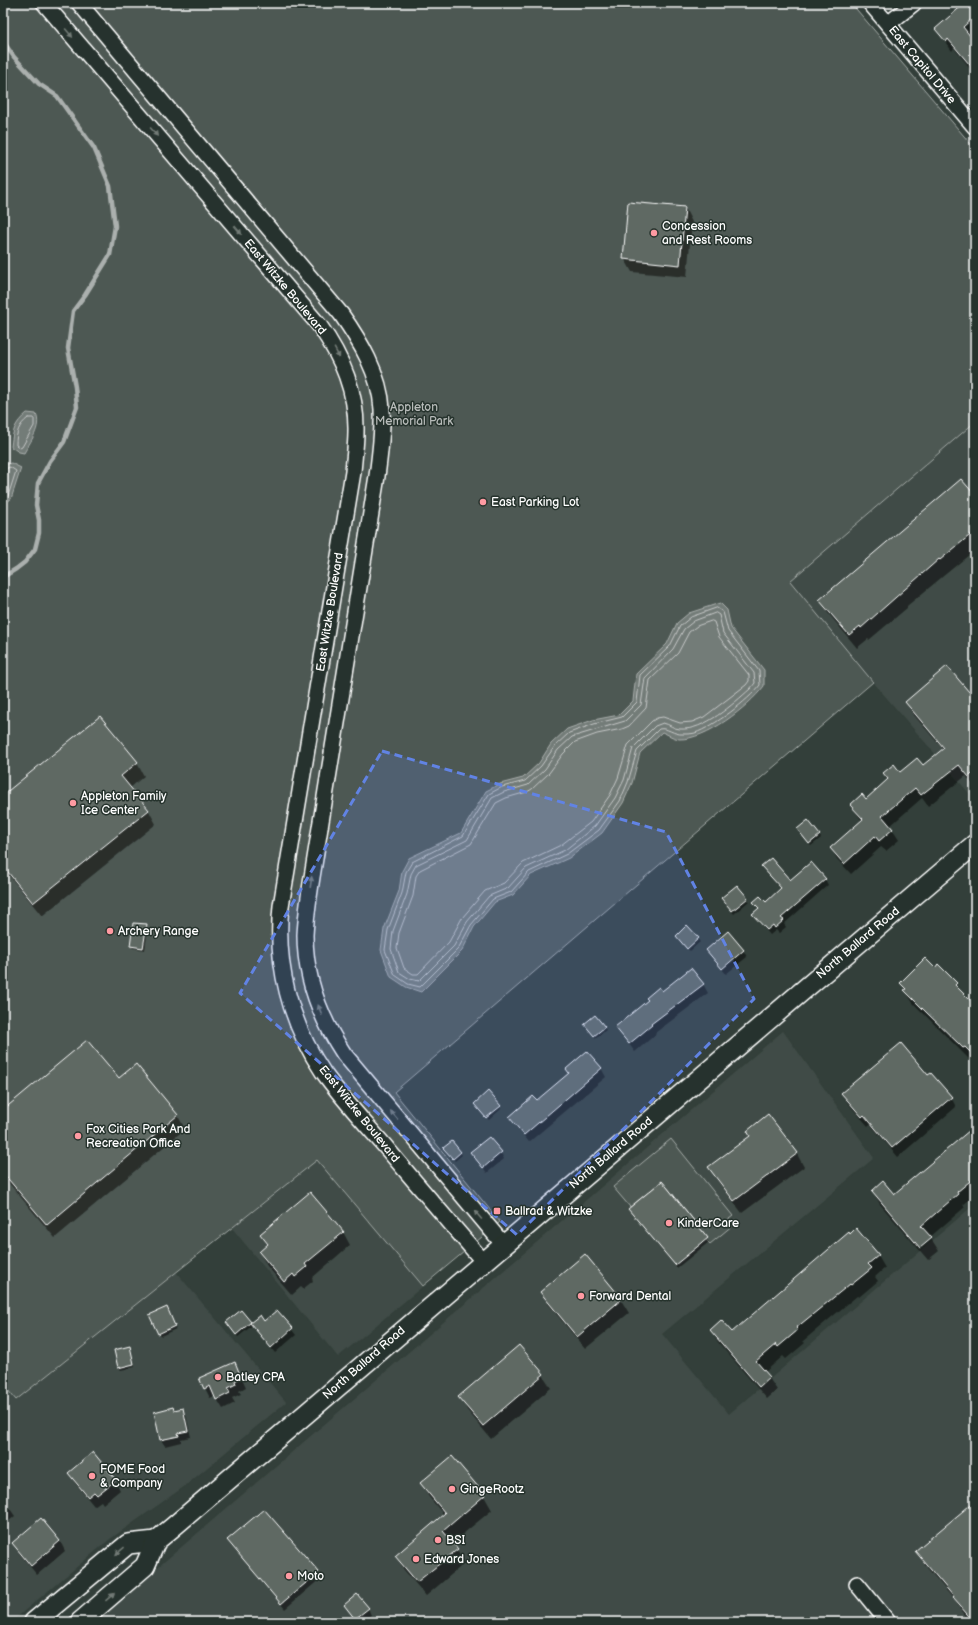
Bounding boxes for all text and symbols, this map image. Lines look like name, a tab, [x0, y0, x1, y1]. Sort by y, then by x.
street label: East Capitol Drive	[885, 23, 959, 107]
one-way arrow	[65, 27, 74, 38]
one-way arrow	[149, 126, 158, 137]
place label: Concession and Rest Rooms	[662, 219, 752, 248]
one-way arrow	[233, 226, 242, 235]
marker: Concession and Rest Rooms	[649, 228, 659, 238]
street label: East Witzke Boulevard	[241, 236, 330, 338]
one-way arrow	[334, 347, 341, 359]
park label: Appleton Memorial Park	[375, 400, 453, 429]
place label: East Parking Lot	[491, 495, 580, 510]
marker: East Parking Lot	[478, 497, 488, 507]
street label: East Witzke Boulevard	[313, 551, 347, 673]
place label: Appleton Family Ice Center	[81, 789, 167, 818]
marker: Appleton Family Ice Center	[68, 798, 78, 808]
one-way arrow	[308, 876, 314, 888]
street label: North Ballard Road	[813, 904, 903, 982]
place label: Archery Range	[118, 924, 199, 939]
marker: Archery Range	[105, 926, 115, 936]
one-way arrow	[316, 1003, 322, 1015]
street label: East Witzke Boulevard	[315, 1063, 403, 1166]
one-way arrow	[389, 1110, 398, 1121]
street label: North Ballard Road	[566, 1114, 656, 1192]
place label: Fox Cities Park And Recreation Office	[86, 1122, 191, 1151]
marker: Fox Cities Park And Recreation Office	[73, 1131, 83, 1141]
place label: Ballrad & Witzke	[505, 1204, 592, 1219]
marker: Ballrad & Witzke	[492, 1206, 502, 1216]
one-way arrow	[473, 1209, 482, 1220]
place label: KinderCare	[677, 1216, 739, 1231]
marker: KinderCare	[664, 1218, 674, 1228]
place label: Forward Dental	[589, 1289, 671, 1304]
marker: Forward Dental	[576, 1291, 586, 1301]
street label: North Ballard Road	[320, 1323, 408, 1403]
place label: Batley CPA	[226, 1370, 285, 1385]
marker: Batley CPA	[213, 1372, 223, 1382]
place label: FOME Food & Company	[100, 1462, 165, 1491]
marker: FOME Food & Company	[87, 1471, 97, 1481]
place label: GingeRootz	[460, 1482, 524, 1497]
marker: GingeRootz	[447, 1484, 457, 1494]
place label: BSI	[446, 1533, 465, 1548]
marker: BSI	[433, 1535, 443, 1545]
one-way arrow	[114, 1547, 125, 1555]
place label: Edward Jones	[424, 1552, 499, 1567]
marker: Edward Jones	[411, 1554, 421, 1564]
place label: Moto	[297, 1569, 324, 1584]
marker: Moto	[284, 1571, 294, 1581]
one-way arrow	[104, 1592, 115, 1601]

